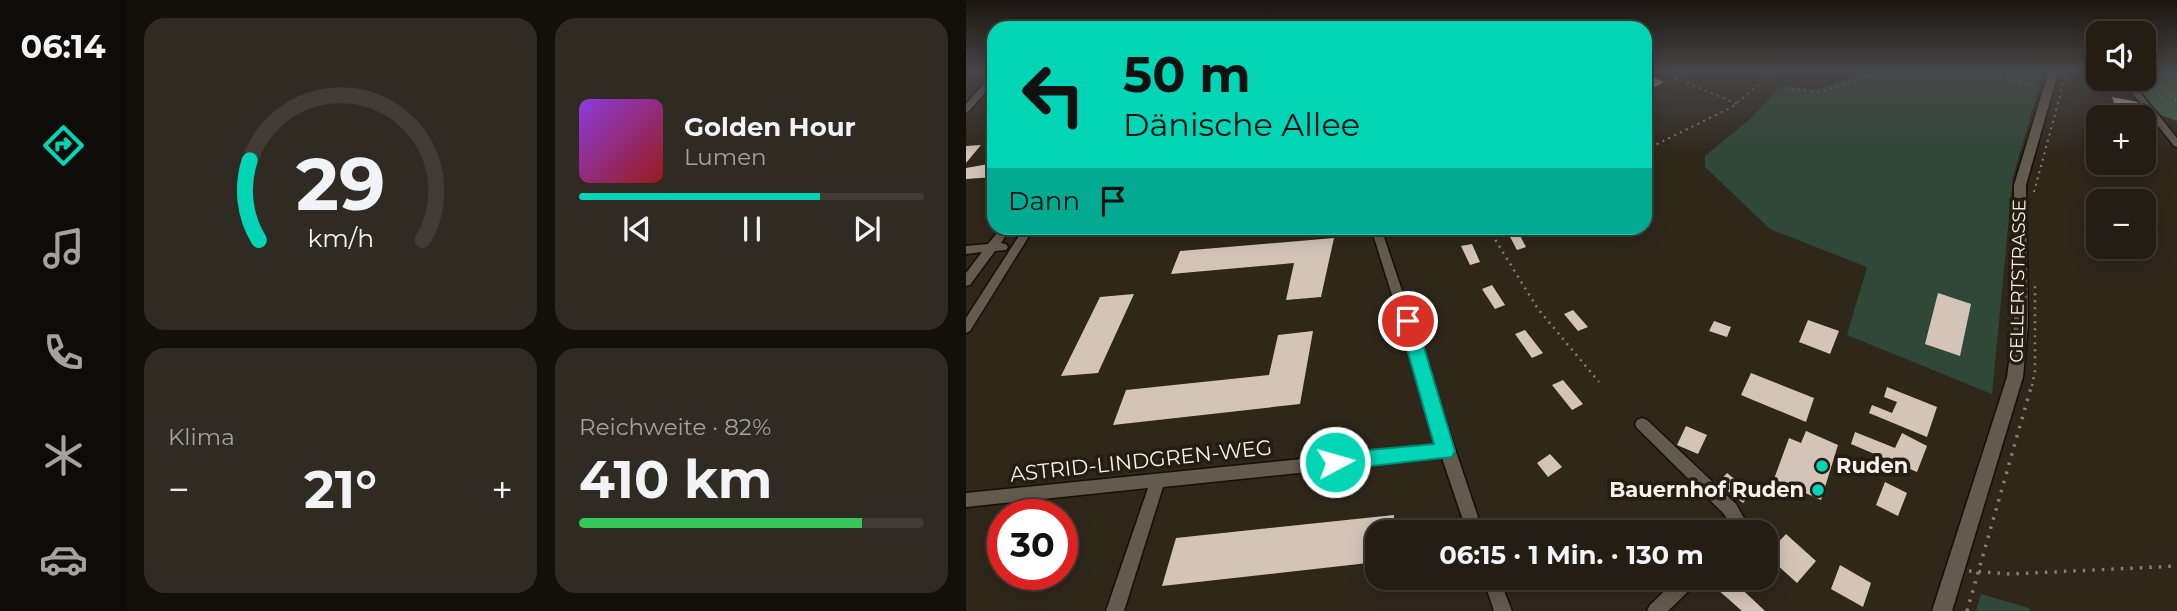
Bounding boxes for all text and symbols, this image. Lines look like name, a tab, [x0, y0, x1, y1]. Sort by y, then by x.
map controls	[2086, 21, 2156, 259]
button: sound	[2086, 21, 2156, 91]
text: 06:14	[20, 27, 106, 66]
text: 50 m	[1123, 45, 1251, 104]
icon: left	[1008, 49, 1099, 140]
text: Dänische Allee	[1123, 105, 1360, 144]
button: +	[2086, 105, 2156, 175]
text: Golden Hour	[684, 111, 856, 143]
icon: directions	[39, 121, 88, 170]
text: 29	[296, 140, 385, 228]
text: Lumen	[684, 143, 767, 171]
icon: arrive	[1094, 182, 1132, 220]
text: Dann	[1008, 185, 1080, 217]
button: −	[2086, 189, 2156, 259]
street label: GELLERTSTRASSE	[2006, 199, 2030, 363]
icon: previous	[618, 210, 656, 248]
icon: pause	[733, 210, 771, 248]
icon: next	[848, 210, 886, 248]
text: km/h	[307, 223, 374, 253]
icon: music	[39, 224, 88, 273]
pin	[1378, 291, 1438, 351]
icon: arrive	[1389, 302, 1427, 340]
icon: phone	[39, 328, 88, 377]
text: Reichweite · 82%	[579, 413, 771, 441]
text: Klima	[168, 423, 235, 451]
position arrow	[1298, 425, 1372, 499]
icon: climate	[39, 431, 88, 480]
street label: ASTRID-LINDGREN-WEG	[1009, 434, 1273, 487]
text: 410 km	[579, 448, 772, 511]
place label: Ruden	[1836, 453, 1908, 478]
text: 21°	[304, 458, 377, 521]
marker: Ruden	[1814, 458, 1830, 474]
text: −	[168, 466, 190, 513]
text: +	[491, 466, 513, 513]
place label: Bauernhof Ruden	[1609, 477, 1804, 502]
marker: Bauernhof Ruden	[1810, 482, 1826, 498]
speed limit sign: 30	[987, 499, 1078, 590]
icon: car	[39, 535, 88, 584]
text: 06:15 · 1 Min. · 130 m	[1439, 539, 1704, 571]

